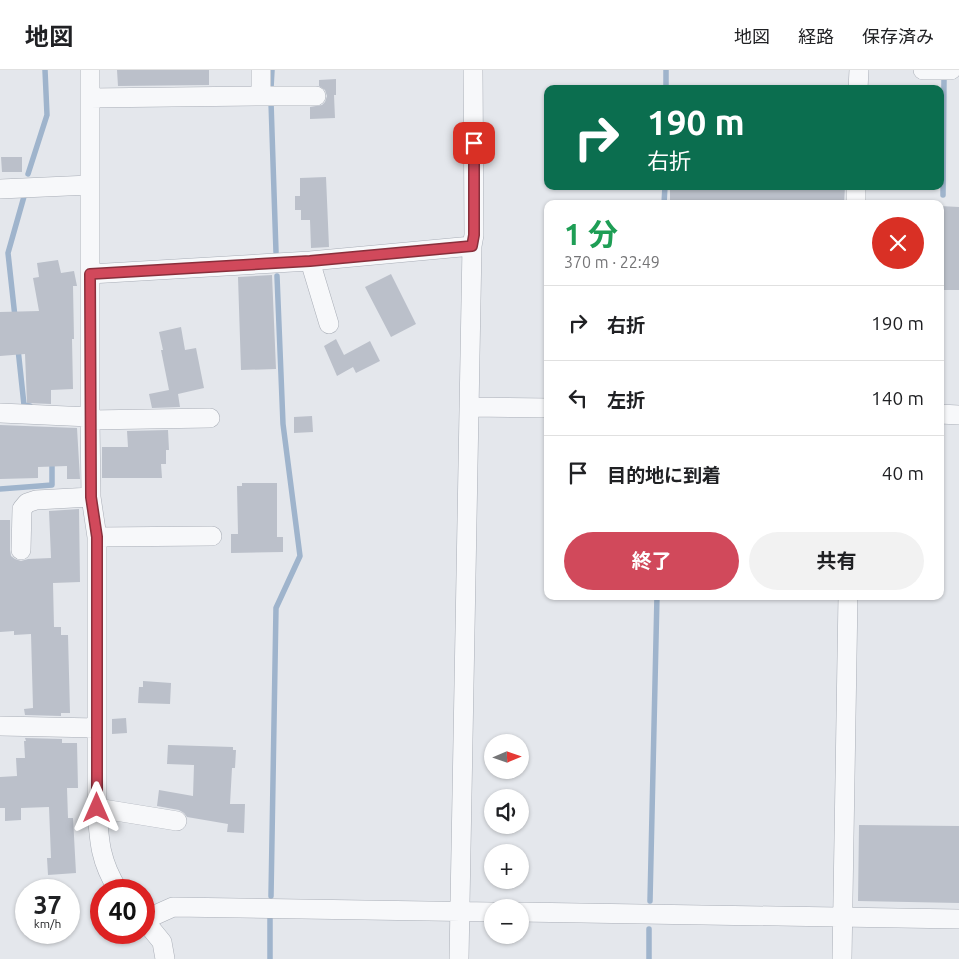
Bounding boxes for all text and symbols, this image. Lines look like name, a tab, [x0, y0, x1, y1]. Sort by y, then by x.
text: 地図	[25, 23, 73, 50]
text: 地図	[734, 26, 770, 46]
text: 経路	[798, 26, 834, 46]
text: 保存済み	[862, 26, 934, 46]
text: 190 m	[647, 102, 745, 142]
icon: right	[564, 105, 629, 170]
pin	[453, 122, 495, 164]
icon: arrive	[460, 129, 488, 157]
text: 右折	[647, 148, 691, 173]
text: 1 分	[564, 217, 618, 251]
button: close	[872, 217, 924, 269]
text: 370 m · 22:49	[564, 253, 660, 271]
icon: right	[564, 309, 592, 337]
text: 190 m	[871, 312, 924, 334]
text: 右折	[607, 314, 645, 336]
icon: left	[564, 384, 592, 412]
text: 140 m	[871, 387, 924, 409]
text: 左折	[607, 389, 645, 411]
icon: arrive	[564, 459, 592, 487]
text: 40 m	[882, 462, 924, 484]
text: 目的地に到着	[607, 464, 721, 486]
button: 終了	[564, 532, 739, 590]
button: 共有	[749, 532, 924, 590]
north arrow	[484, 734, 529, 779]
map controls	[484, 734, 529, 944]
position arrow	[70, 781, 122, 833]
button: sound	[484, 789, 529, 834]
button: +	[484, 844, 529, 889]
speed limit sign: 40	[90, 879, 155, 944]
text: 37	[33, 891, 62, 919]
button: −	[484, 899, 529, 944]
text: km/h	[34, 917, 61, 930]

